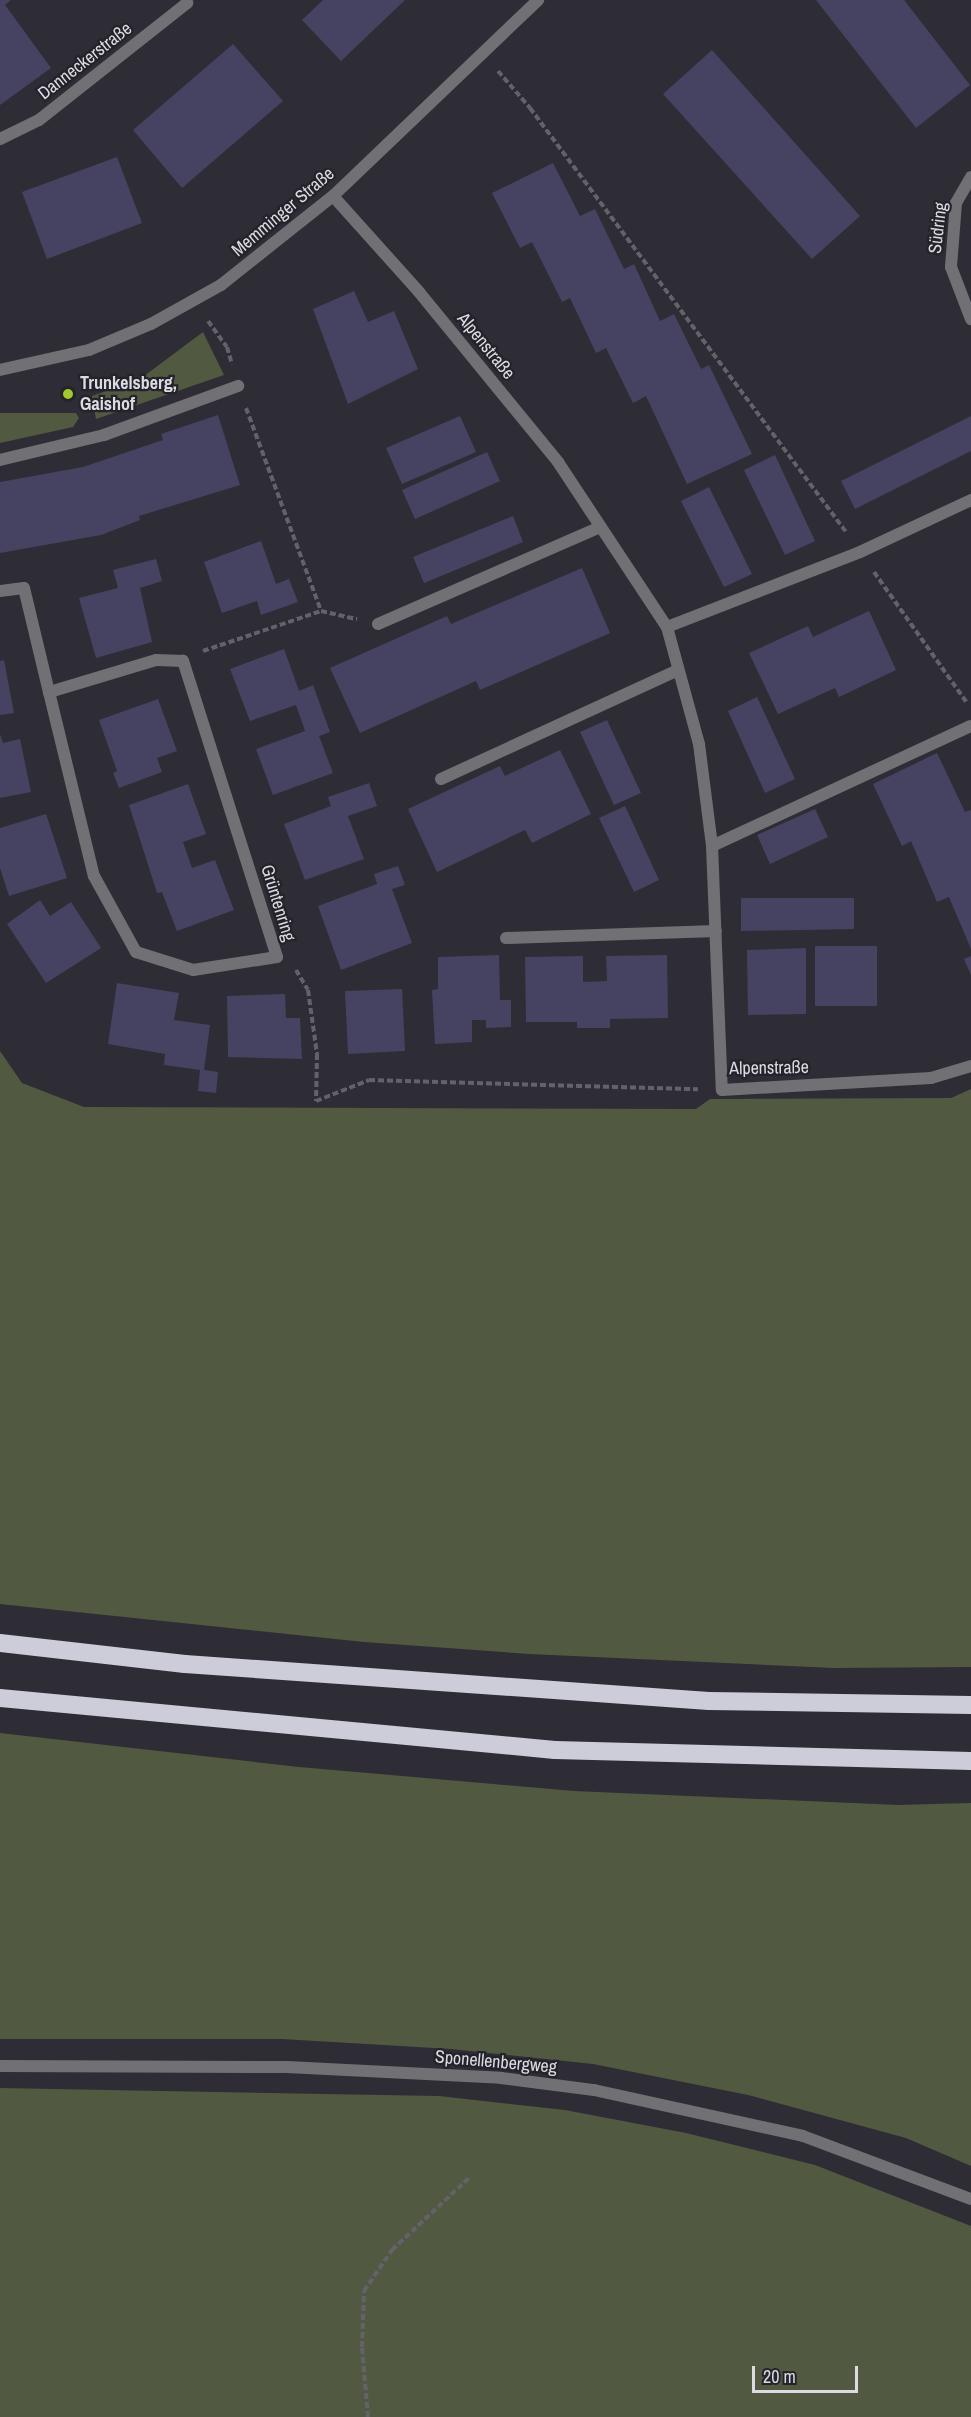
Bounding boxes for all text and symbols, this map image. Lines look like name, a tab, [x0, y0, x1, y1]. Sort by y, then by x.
street label: Danneckerstraße	[34, 18, 136, 104]
street label: Memminger Straße	[227, 163, 339, 261]
street label: Südring	[924, 201, 952, 255]
street label: Alpenstraße	[453, 308, 519, 384]
place label: Trunkelsberg, Gaishof	[80, 373, 177, 416]
marker: Trunkelsberg, Gaishof	[61, 387, 75, 401]
street label: Grüntenring	[256, 862, 300, 944]
street label: Alpenstraße	[729, 1057, 809, 1079]
street label: Sponellenbergweg	[434, 2046, 558, 2078]
scale bar	[755, 2354, 862, 2392]
text: 20 m	[763, 2364, 796, 2389]

